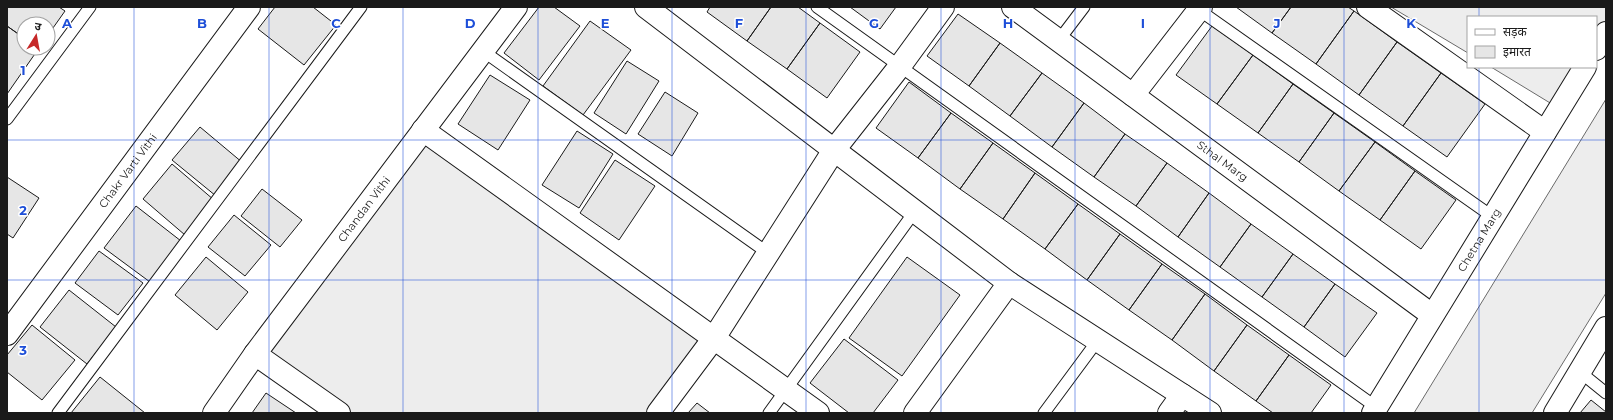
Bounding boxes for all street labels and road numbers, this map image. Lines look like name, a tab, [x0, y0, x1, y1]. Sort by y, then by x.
street label: Chakr Varti Vithi	[96, 131, 160, 211]
street label: Sthal Marg	[1194, 138, 1251, 184]
street label: Chandan Vithi	[335, 174, 393, 245]
street label: Chetna Marg	[1454, 206, 1504, 274]

